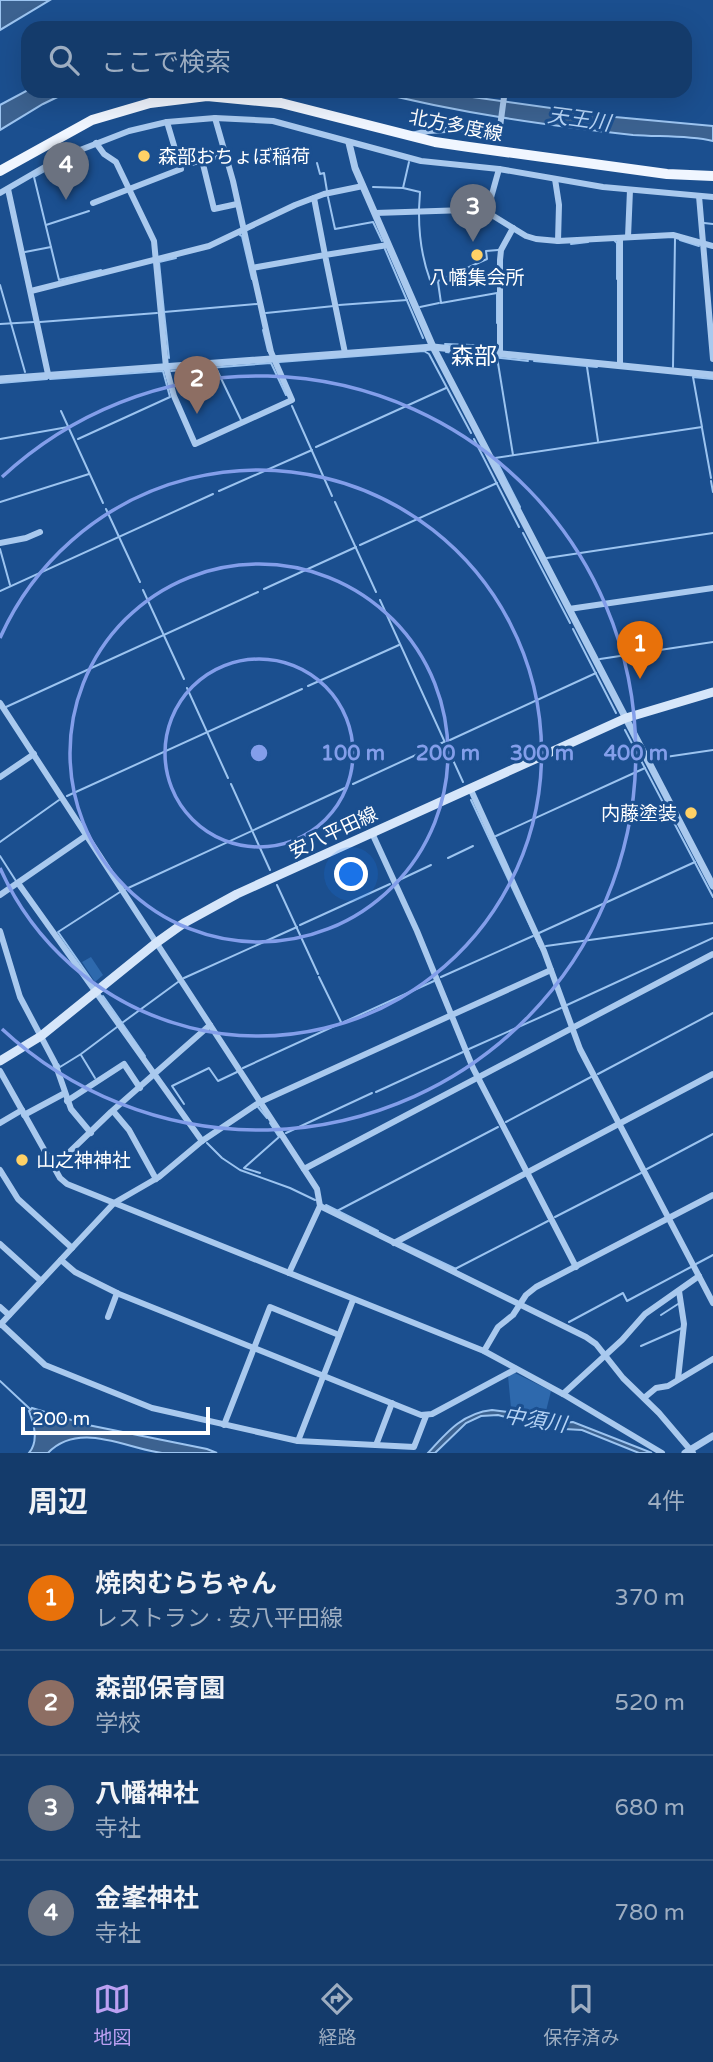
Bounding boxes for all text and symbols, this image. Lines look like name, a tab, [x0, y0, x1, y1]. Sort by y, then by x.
search box	[21, 21, 692, 98]
icon: search	[45, 41, 83, 79]
text: ここで検索	[101, 47, 231, 78]
water label: 天王川	[546, 103, 614, 137]
street label: 北方多度線	[407, 106, 505, 146]
pin: 4	[43, 142, 89, 200]
place label: 森部おちょぼ稲荷	[158, 146, 310, 168]
marker: 森部おちょぼ稲荷	[136, 148, 152, 164]
pin: 3	[450, 184, 496, 242]
marker: 八幡集会所	[469, 247, 485, 263]
place label: 八幡集会所	[429, 267, 525, 289]
district label: 森部	[451, 343, 497, 371]
pin: 2	[174, 356, 220, 414]
pin: 1	[617, 621, 663, 679]
centre of rings	[247, 741, 271, 765]
text: 100 m	[321, 741, 385, 766]
text: 200 m	[416, 741, 480, 766]
text: 300 m	[510, 741, 574, 766]
text: 400 m	[604, 741, 668, 766]
street label: 安八平田線	[286, 803, 381, 863]
place label: 内藤塗装	[601, 803, 677, 825]
marker: 内藤塗装	[683, 805, 699, 821]
your location	[334, 857, 368, 891]
place label: 山之神神社	[36, 1150, 131, 1172]
marker: 山之神神社	[14, 1152, 30, 1168]
water label: 中須川	[502, 1403, 570, 1438]
scale bar	[21, 1404, 210, 1436]
text: 200 m	[32, 1408, 90, 1430]
text: 周辺	[28, 1484, 88, 1521]
text: 4件	[648, 1488, 685, 1516]
text: 焼肉むらちゃん	[95, 1568, 277, 1599]
text: 1	[44, 1584, 58, 1612]
text: 370 m	[615, 1584, 685, 1612]
text: レストラン · 安八平田線	[95, 1605, 343, 1633]
text: 森部保育園	[95, 1673, 225, 1704]
text: 2	[44, 1689, 58, 1717]
text: 520 m	[615, 1689, 685, 1717]
text: 学校	[95, 1710, 141, 1738]
text: 八幡神社	[95, 1778, 199, 1809]
text: 3	[44, 1794, 58, 1822]
text: 680 m	[615, 1794, 685, 1822]
text: 寺社	[95, 1815, 141, 1843]
text: 金峯神社	[95, 1883, 199, 1914]
text: 4	[44, 1899, 58, 1927]
text: 780 m	[615, 1899, 685, 1927]
text: 寺社	[95, 1920, 141, 1948]
tab: 地図	[93, 1980, 132, 2049]
tab: 経路	[318, 1980, 357, 2049]
tab: 保存済み	[543, 1980, 620, 2049]

